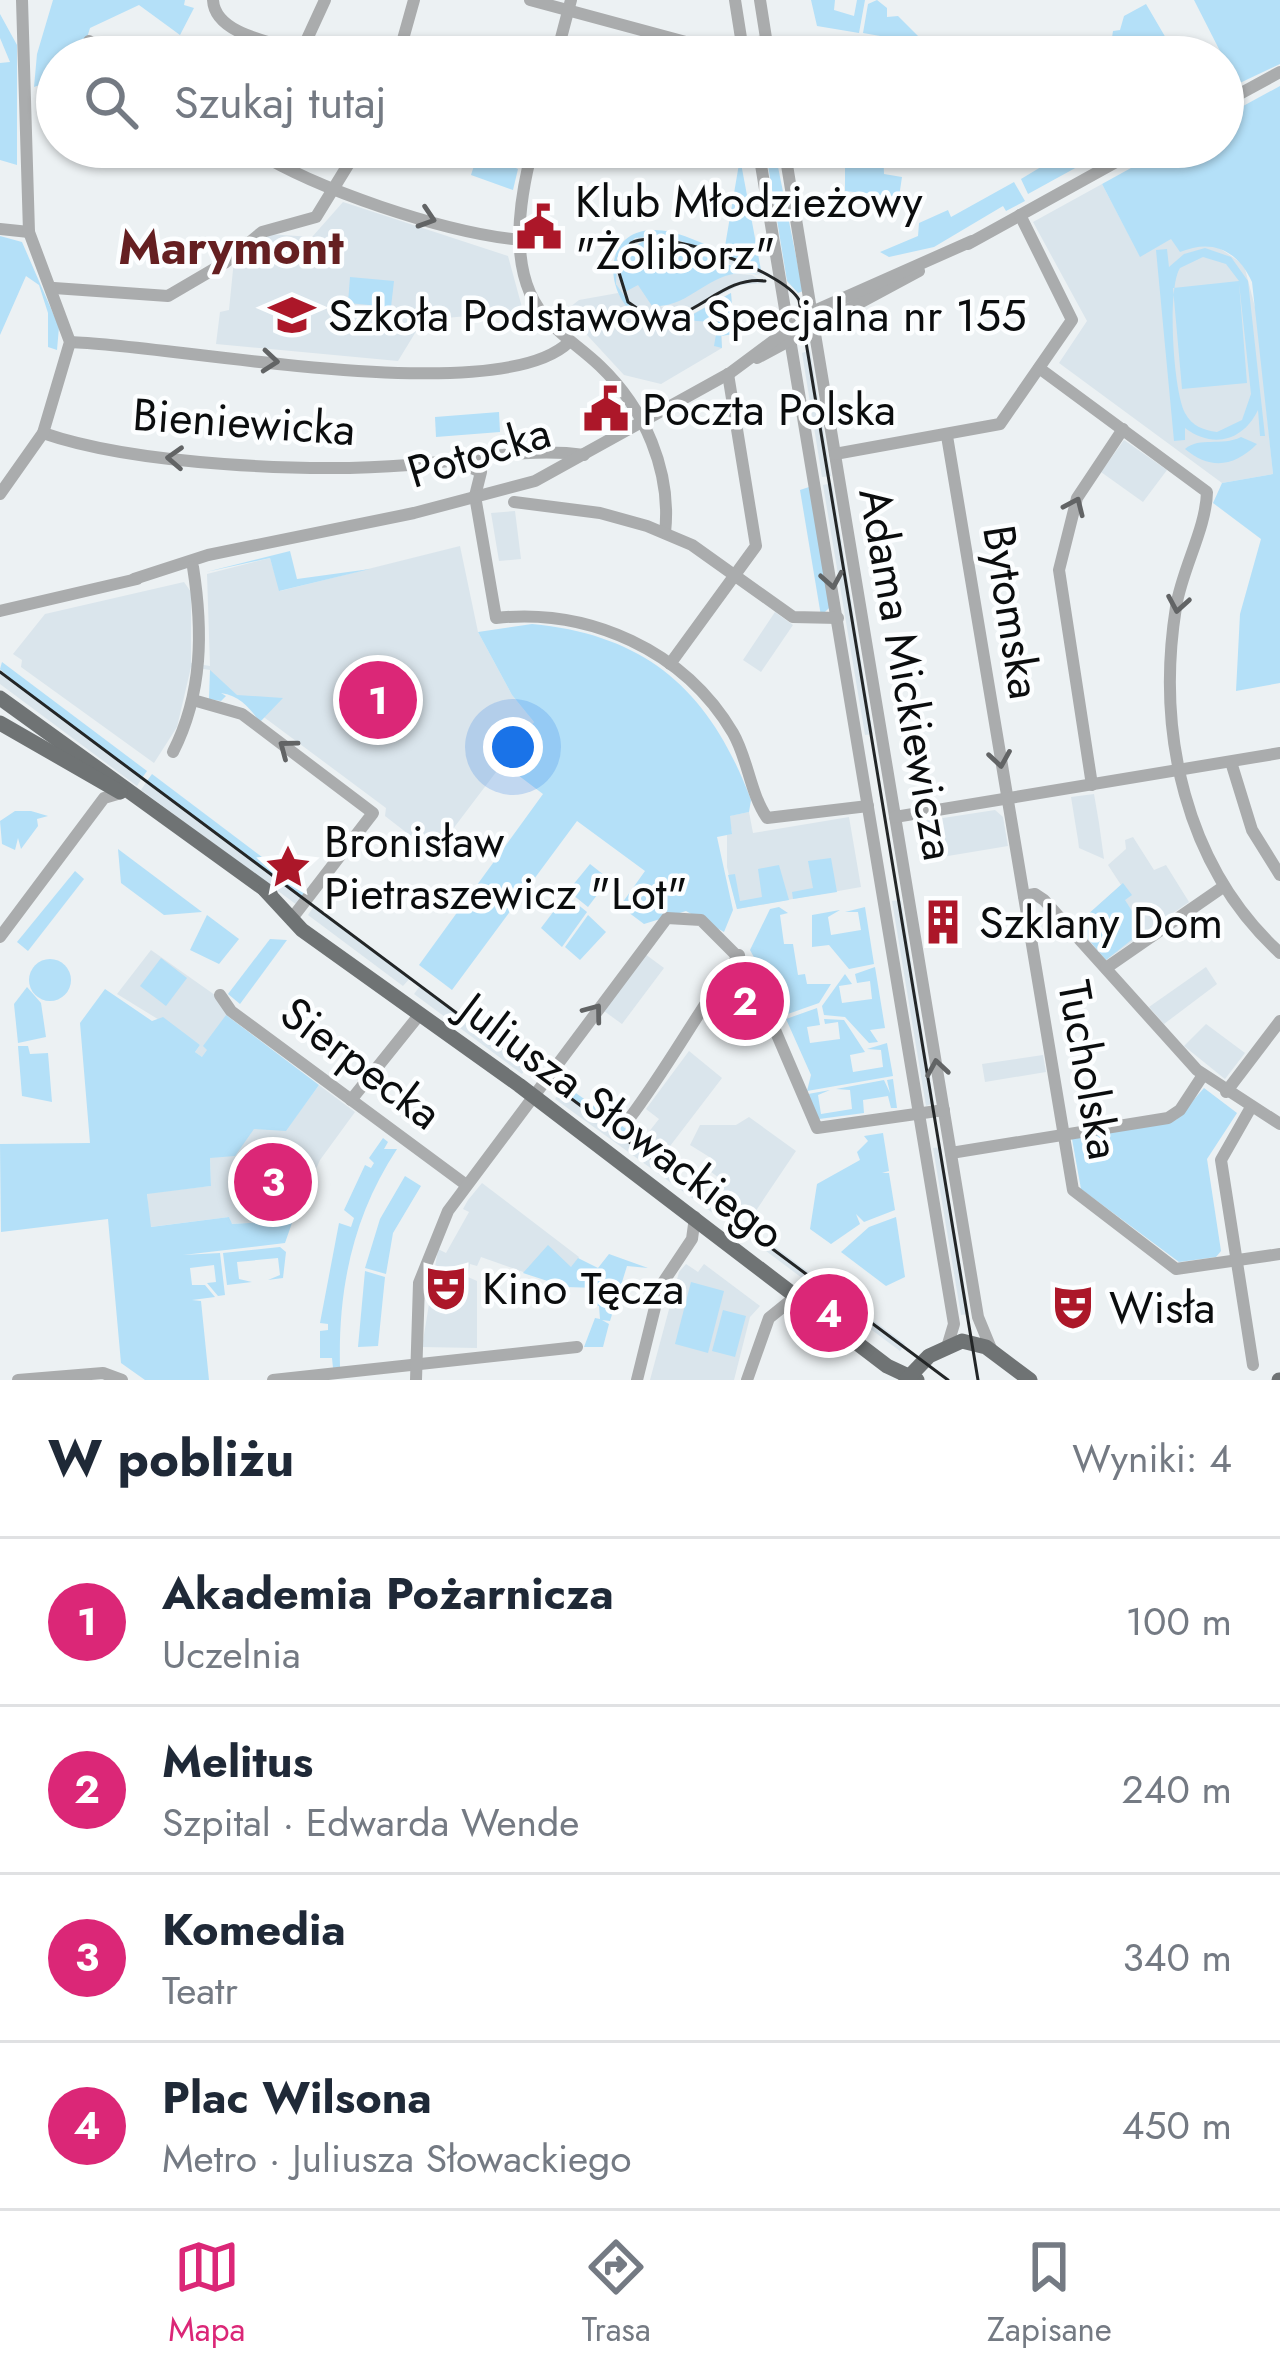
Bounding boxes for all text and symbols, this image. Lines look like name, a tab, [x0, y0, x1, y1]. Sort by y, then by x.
search box	[36, 36, 1244, 168]
icon: search	[78, 69, 144, 135]
text: Szukaj tutaj	[174, 70, 387, 135]
place label: Klub Młodzieżowy "Żoliborz"	[575, 169, 923, 286]
public building icon: Klub Młodzieżowy "Żoliborz"	[514, 202, 564, 252]
one-way arrow	[416, 204, 437, 229]
district label: Marymont	[118, 213, 344, 282]
place label: Szkoła Podstawowa Specjalna nr 155	[328, 283, 1027, 348]
school or university icon: Szkoła Podstawowa Specjalna nr 155	[267, 290, 317, 340]
one-way arrow	[261, 348, 280, 373]
place label: Poczta Polska	[642, 377, 896, 442]
street label: Bieniewicka	[130, 382, 358, 462]
public building icon: Poczta Polska	[581, 384, 631, 434]
street label: Potocka	[400, 400, 558, 504]
one-way arrow	[165, 445, 184, 471]
street label: Adama Mickiewicza	[842, 483, 972, 865]
one-way arrow	[1061, 497, 1085, 518]
street label: Bytomska	[966, 521, 1058, 703]
one-way arrow	[818, 570, 843, 590]
one-way arrow	[1166, 594, 1191, 614]
pin: 1	[339, 655, 417, 745]
your location	[483, 717, 543, 777]
one-way arrow	[278, 740, 300, 762]
one-way arrow	[986, 749, 1011, 769]
place label: Bronisław Pietraszewicz "Lot"	[324, 809, 688, 926]
place icon: Bronisław Pietraszewicz "Lot"	[263, 842, 313, 892]
place label: Szklany Dom	[979, 890, 1223, 955]
building icon: Szklany Dom	[918, 897, 968, 947]
pin: 2	[706, 956, 784, 1046]
street label: Juliusza Słowackiego	[442, 974, 798, 1265]
street label: Tucholska	[1041, 975, 1137, 1165]
street label: Sierpecka	[267, 981, 455, 1145]
one-way arrow	[580, 1003, 601, 1025]
one-way arrow	[926, 1059, 951, 1079]
pin: 3	[234, 1137, 312, 1227]
place label: Kino Tęcza	[482, 1256, 684, 1321]
theatre icon: Kino Tęcza	[421, 1263, 471, 1313]
pin: 4	[790, 1268, 868, 1358]
place label: Wisła	[1109, 1275, 1215, 1340]
theatre icon: Wisła	[1048, 1282, 1098, 1332]
text: W pobliżu	[48, 1421, 294, 1495]
text: Wyniki: 4	[1072, 1430, 1232, 1487]
text: Akademia Pożarnicza	[162, 1561, 614, 1626]
text: 1	[77, 1593, 97, 1650]
text: 100 m	[1126, 1593, 1232, 1650]
text: Uczelnia	[162, 1626, 301, 1683]
text: Melitus	[162, 1729, 313, 1794]
text: 2	[74, 1761, 100, 1818]
text: 240 m	[1122, 1761, 1232, 1818]
text: Szpital · Edwarda Wende	[162, 1794, 579, 1851]
text: Komedia	[162, 1897, 346, 1962]
text: 3	[75, 1929, 99, 1986]
text: 340 m	[1122, 1929, 1232, 1986]
text: Teatr	[162, 1962, 238, 2019]
text: Plac Wilsona	[162, 2065, 432, 2130]
text: 4	[73, 2097, 101, 2154]
text: 450 m	[1122, 2097, 1232, 2154]
text: Metro · Juliusza Słowackiego	[162, 2130, 632, 2187]
tab: Mapa	[168, 2234, 245, 2353]
tab: Trasa	[582, 2234, 651, 2353]
tab: Zapisane	[987, 2234, 1112, 2353]

